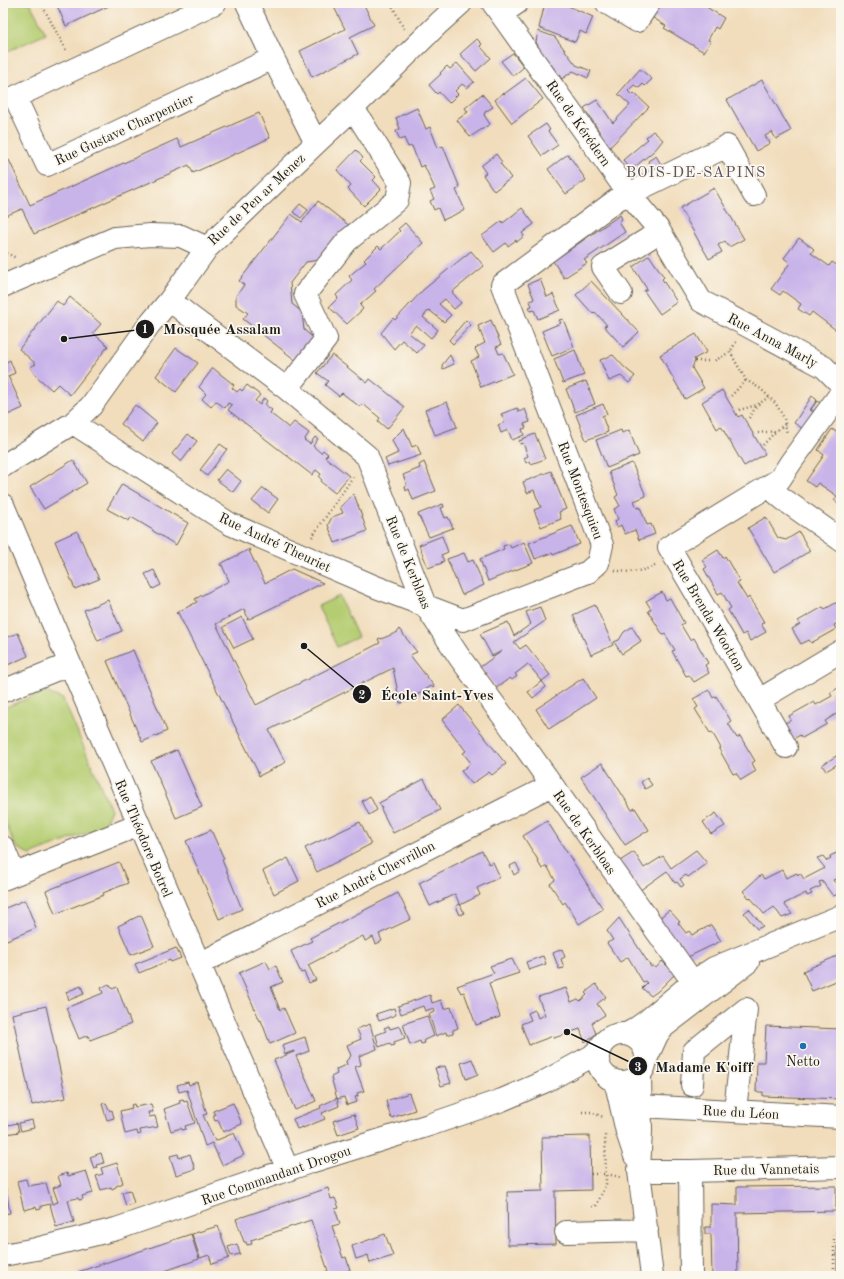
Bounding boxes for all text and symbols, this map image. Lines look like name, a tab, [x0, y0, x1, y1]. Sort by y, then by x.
street label: Rue de Kérédern	[543, 78, 613, 170]
street label: Rue Gustave Charpentier	[53, 91, 196, 168]
street label: Rue de Pen ar Menez	[205, 151, 308, 248]
district label: BOIS-DE-SAPINS	[626, 166, 766, 181]
street label: Rue Anna Marly	[725, 311, 821, 371]
callout: Mosquée Assalam	[135, 315, 289, 342]
text: Mosquée Assalam	[163, 323, 281, 338]
text: 1	[142, 324, 148, 336]
street label: Rue Montesquieu	[555, 439, 605, 542]
street label: Rue André Theuriet	[216, 511, 333, 575]
street label: Rue de Kerbloas	[383, 514, 433, 611]
street label: Rue Brenda Wootton	[669, 557, 747, 674]
callout: École Saint-Yves	[352, 681, 501, 708]
text: École Saint-Yves	[381, 686, 493, 704]
text: 2	[359, 690, 366, 702]
street label: Rue Théodore Botrel	[112, 777, 174, 900]
street label: Rue de Kerbloas	[550, 788, 618, 877]
street label: Rue André Chevrillon	[313, 839, 438, 911]
marker: Netto	[798, 1041, 808, 1051]
callout: Madame K'oiff	[628, 1053, 761, 1080]
place label: Netto	[786, 1055, 820, 1069]
text: Madame K'oiff	[655, 1061, 755, 1076]
text: 3	[635, 1062, 642, 1074]
street label: Rue du Léon	[702, 1104, 780, 1122]
street label: Rue Commandant Drogou	[200, 1144, 353, 1208]
street label: Rue du Vannetais	[713, 1162, 819, 1178]

